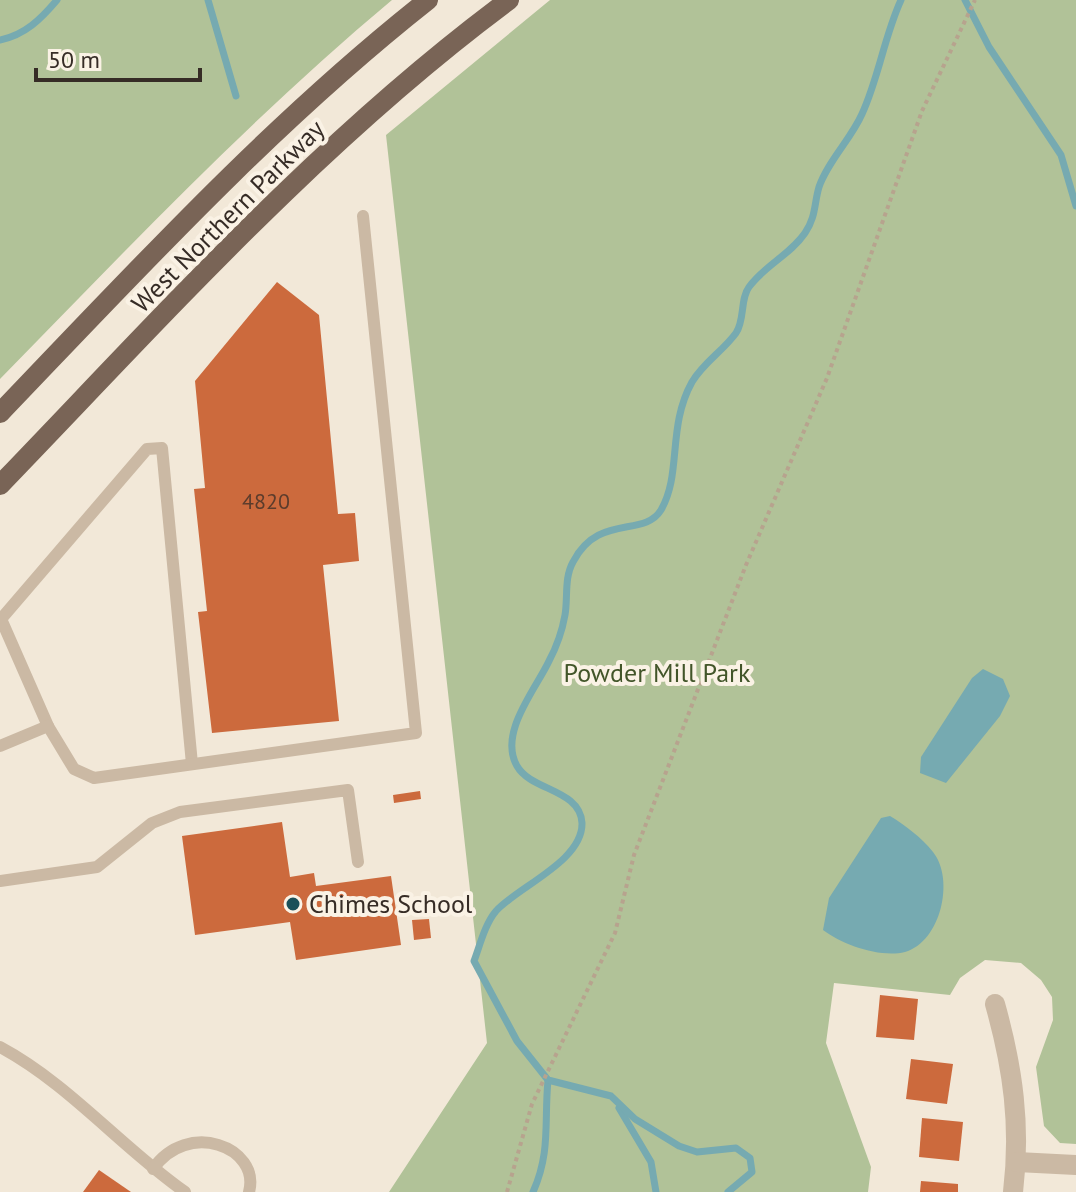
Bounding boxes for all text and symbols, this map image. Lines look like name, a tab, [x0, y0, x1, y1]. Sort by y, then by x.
scale bar	[36, 32, 200, 82]
text: 50 m	[48, 44, 100, 75]
street label: West Northern Parkway	[124, 112, 331, 319]
house number: 4820	[242, 487, 290, 515]
park label: Powder Mill Park	[564, 656, 751, 689]
place label: Chimes School	[309, 887, 473, 920]
marker: Chimes School	[284, 895, 302, 913]

